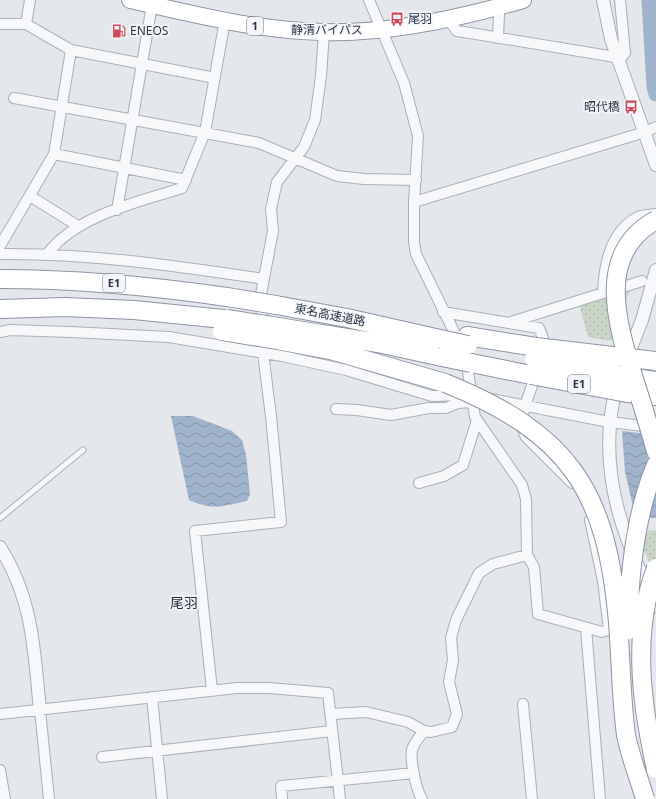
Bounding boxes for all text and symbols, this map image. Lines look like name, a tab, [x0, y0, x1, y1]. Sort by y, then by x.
place label: 尾羽	[408, 10, 432, 27]
bus stop icon: 尾羽	[389, 11, 405, 27]
road number: 1	[247, 17, 263, 35]
street label: 静清バイパス	[291, 21, 363, 38]
place label: ENEOS	[130, 22, 169, 39]
fuel station icon: ENEOS	[111, 23, 127, 39]
place label: 昭代橋	[584, 98, 620, 115]
bus stop icon: 昭代橋	[623, 99, 639, 115]
road number: E1	[103, 274, 125, 292]
street label: 東名高速道路	[293, 299, 367, 330]
road number: E1	[568, 375, 590, 393]
district label: 尾羽	[170, 593, 198, 612]

